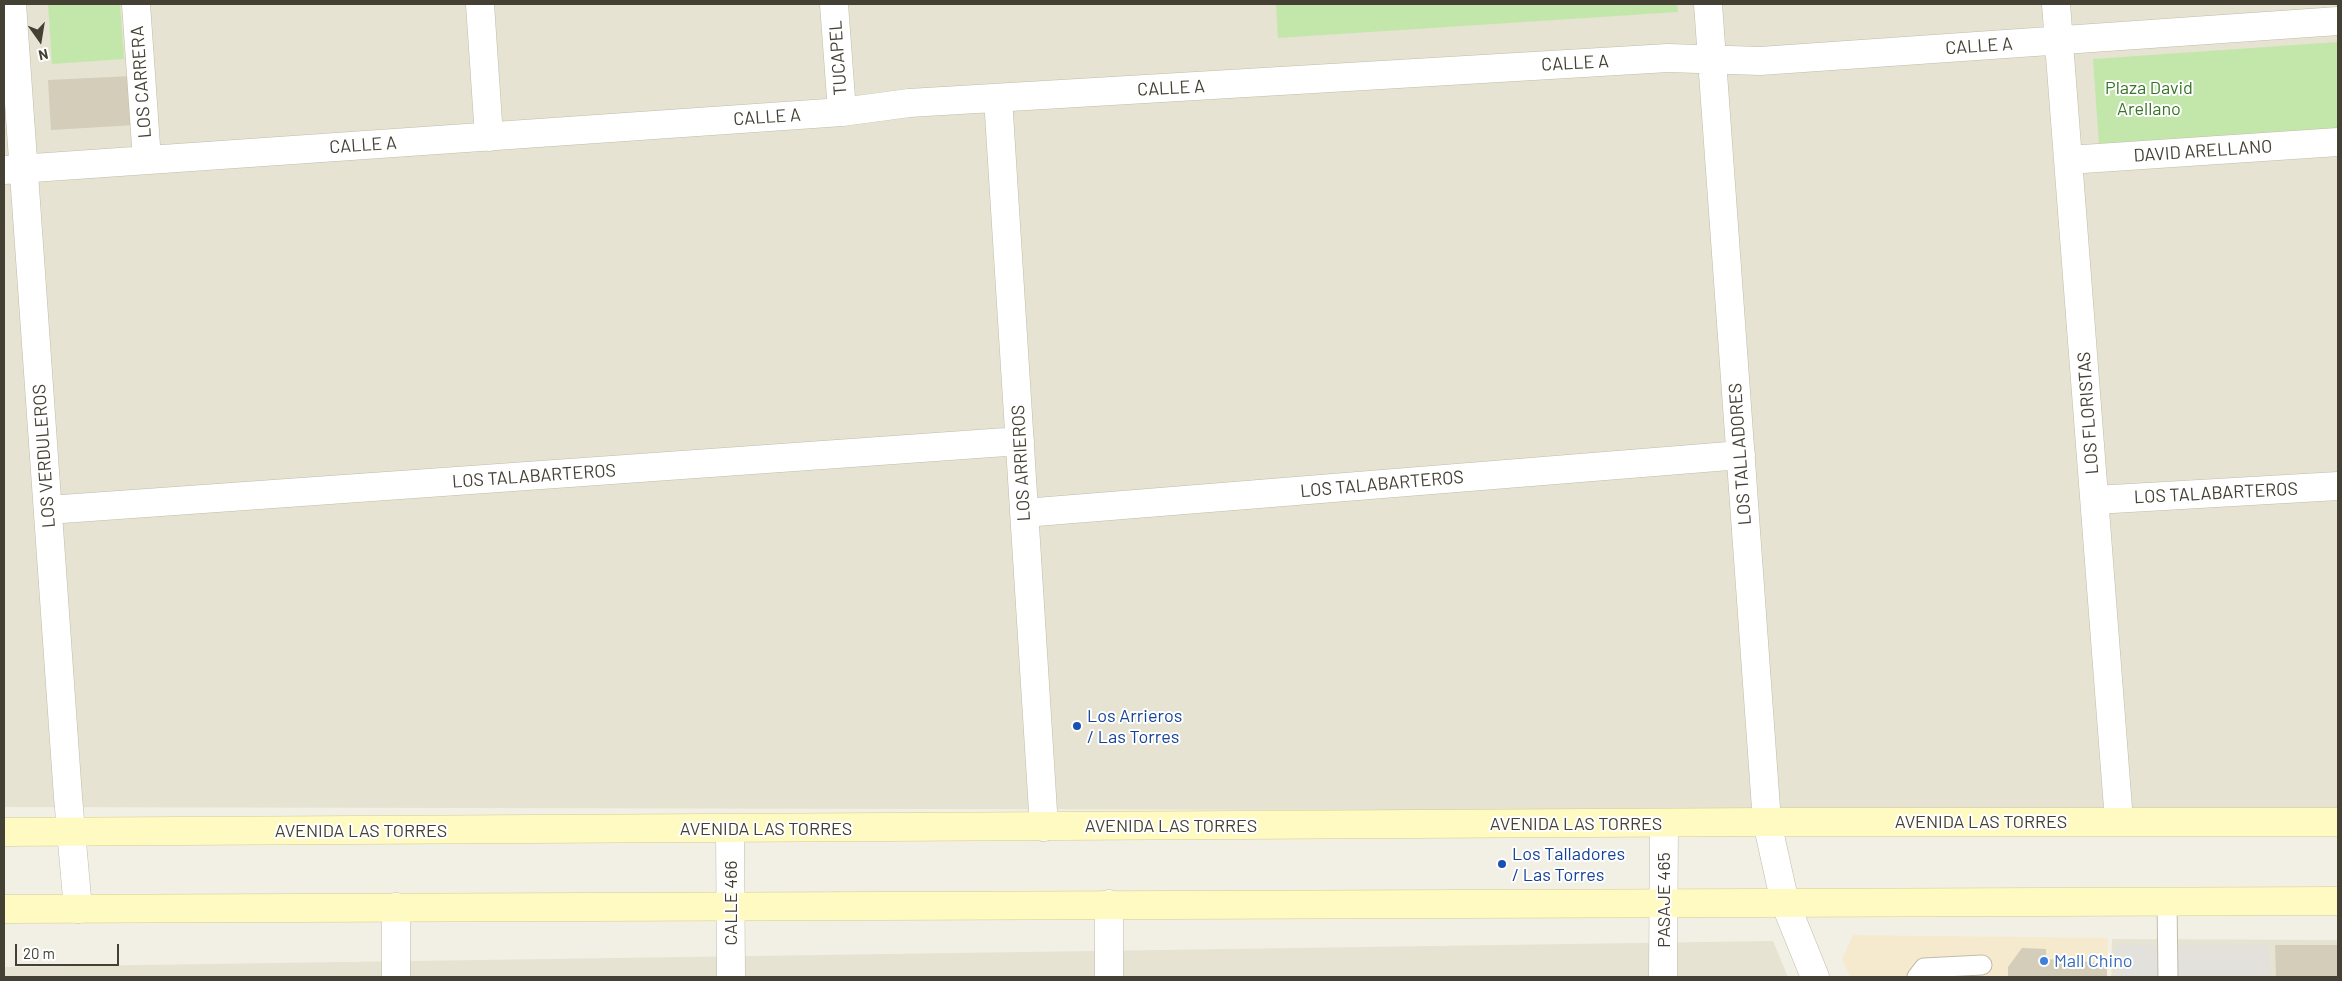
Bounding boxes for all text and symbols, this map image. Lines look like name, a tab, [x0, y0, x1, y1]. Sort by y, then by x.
north arrow	[15, 15, 65, 65]
street label: TUCAPEL	[825, 20, 851, 96]
street label: LOS CARRERA	[126, 25, 156, 139]
street label: CALLE A	[1944, 33, 2014, 59]
text: N	[37, 46, 50, 64]
street label: CALLE A	[1541, 50, 1609, 76]
street label: CALLE A	[1137, 75, 1205, 101]
park label: Plaza David Arellano	[2105, 77, 2193, 120]
street label: CALLE A	[732, 104, 802, 130]
street label: CALLE A	[328, 132, 398, 158]
street label: DAVID ARELLANO	[2133, 135, 2273, 167]
street label: LOS FLORISTAS	[2073, 351, 2103, 475]
street label: LOS TALLADORES	[1724, 382, 1756, 526]
street label: LOS VERDULEROS	[28, 383, 60, 529]
street label: LOS ARRIEROS	[1007, 404, 1035, 522]
street label: LOS TALABARTEROS	[451, 459, 617, 493]
street label: LOS TALABARTEROS	[1299, 466, 1465, 502]
street label: LOS TALABARTEROS	[2133, 478, 2299, 508]
place label: Los Arrieros / Las Torres	[1087, 705, 1182, 748]
marker: Los Arrieros / Las Torres	[1071, 720, 1083, 732]
street label: AVENIDA LAS TORRES	[1895, 811, 2067, 833]
street label: AVENIDA LAS TORRES	[1490, 813, 1662, 835]
street label: AVENIDA LAS TORRES	[1085, 815, 1257, 837]
street label: AVENIDA LAS TORRES	[680, 818, 852, 840]
street label: AVENIDA LAS TORRES	[275, 820, 447, 842]
place label: Los Talladores / Las Torres	[1512, 843, 1625, 886]
street label: PASAJE 465	[1653, 852, 1675, 948]
marker: Los Talladores / Las Torres	[1496, 858, 1508, 870]
street label: CALLE 466	[720, 860, 742, 946]
scale bar	[18, 934, 121, 966]
text: 20 m	[23, 944, 55, 962]
place label: Mall Chino	[2054, 950, 2133, 972]
marker: Mall Chino	[2038, 955, 2050, 967]

